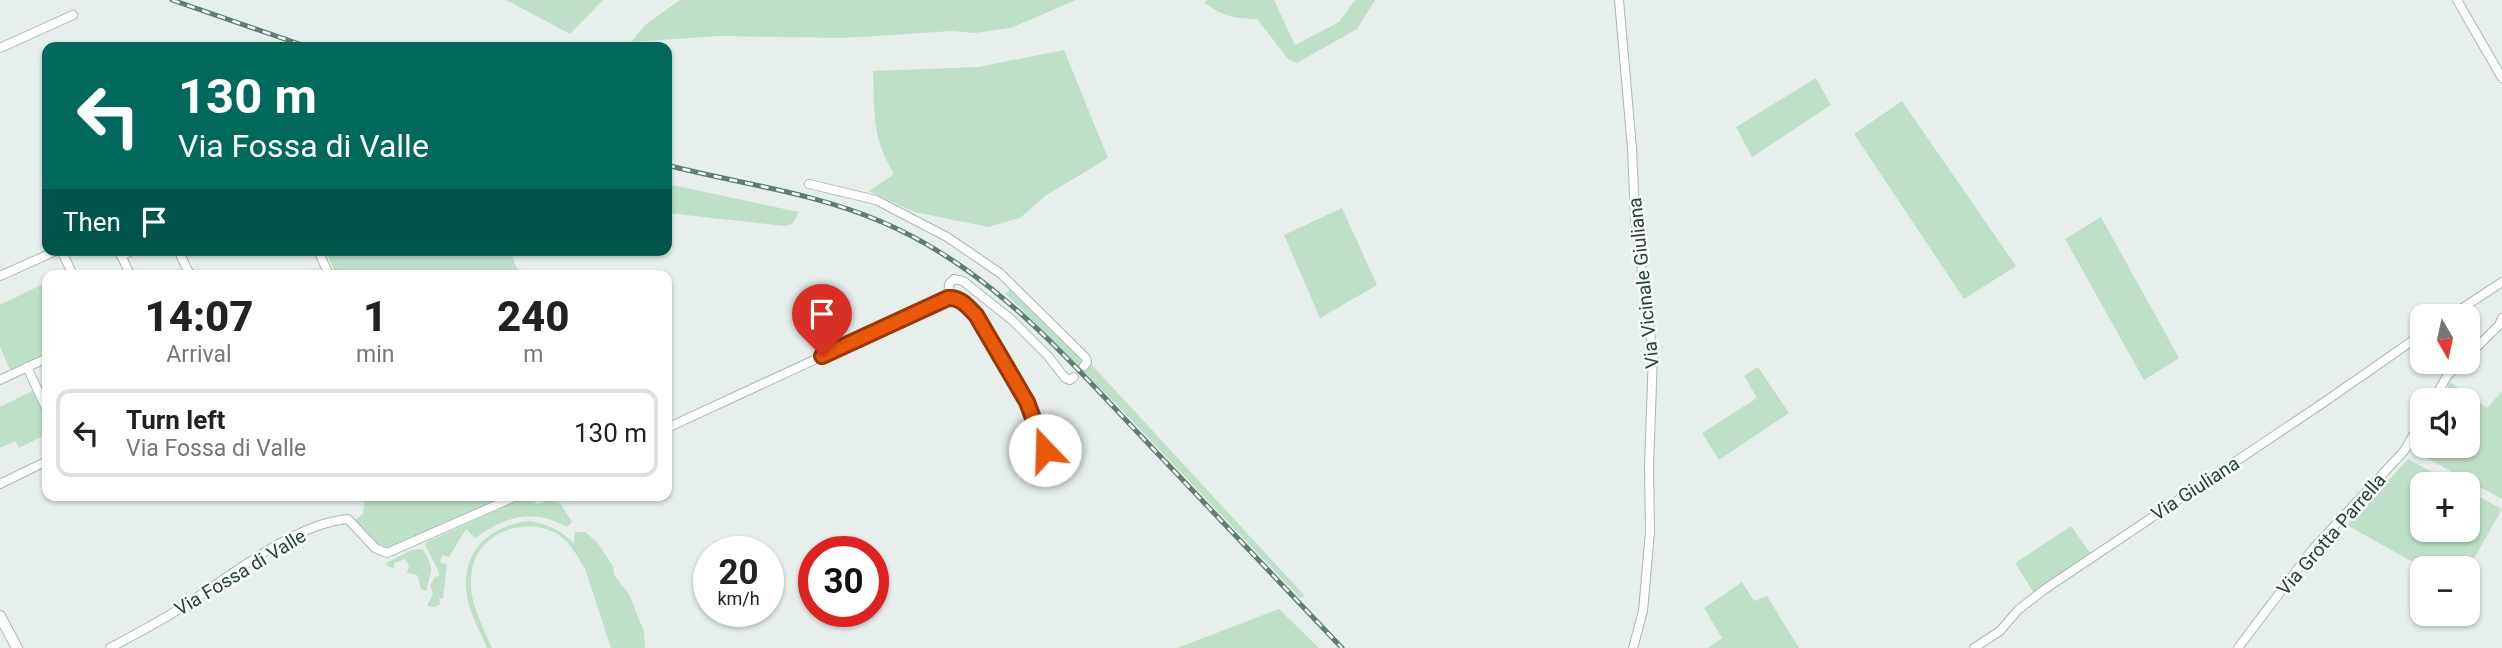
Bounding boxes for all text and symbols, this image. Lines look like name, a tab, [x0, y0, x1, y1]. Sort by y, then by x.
text: 130 m	[178, 68, 317, 125]
icon: left	[63, 70, 154, 161]
text: Via Fossa di Valle	[178, 127, 429, 165]
street label: Via Vicinale Giuliana	[1623, 196, 1664, 370]
icon: arrive	[135, 203, 173, 241]
text: Then	[63, 207, 121, 237]
pin	[792, 284, 852, 356]
text: 14:07	[144, 292, 254, 341]
text: 1	[363, 292, 387, 341]
text: 240	[497, 292, 570, 341]
icon: arrive	[803, 295, 841, 333]
north arrow	[2410, 304, 2480, 374]
map controls	[2410, 304, 2480, 626]
text: Arrival	[166, 341, 232, 368]
text: min	[356, 341, 394, 368]
text: m	[523, 341, 543, 368]
button: sound	[2410, 388, 2480, 458]
text: Turn left	[126, 405, 225, 435]
position arrow	[1008, 413, 1082, 487]
icon: left	[67, 414, 105, 452]
text: 130 m	[574, 418, 647, 448]
text: Via Fossa di Valle	[126, 435, 306, 462]
street label: Via Giuliana	[2147, 451, 2244, 525]
street label: Via Grotta Parrella	[2272, 469, 2391, 600]
button: +	[2410, 472, 2480, 542]
street label: Via Fossa di Valle	[170, 524, 310, 621]
speed limit sign: 30	[798, 536, 889, 627]
text: 20	[718, 552, 759, 593]
button: −	[2410, 556, 2480, 626]
text: km/h	[717, 588, 760, 609]

